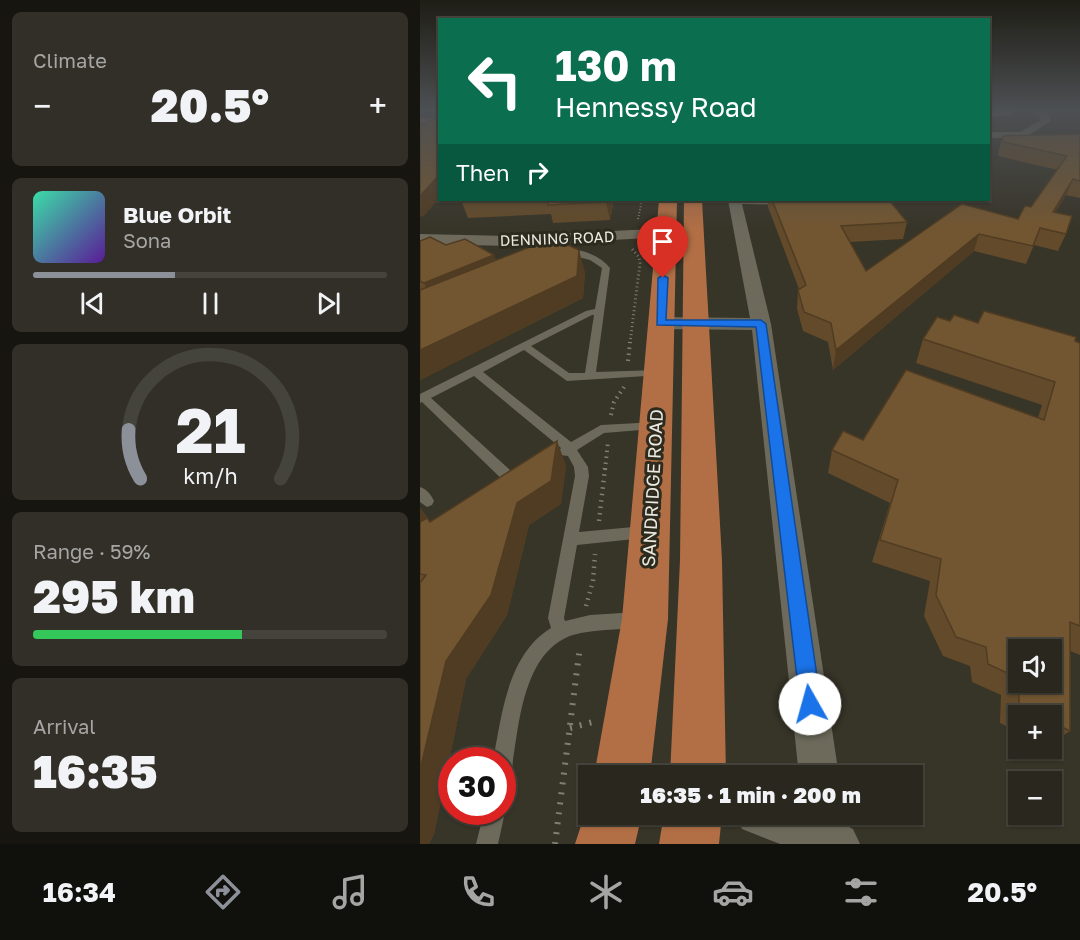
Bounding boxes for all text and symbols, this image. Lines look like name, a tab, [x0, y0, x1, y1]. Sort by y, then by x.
text: 130 m	[555, 40, 677, 90]
icon: left	[456, 42, 534, 120]
text: Climate	[33, 48, 107, 72]
text: 20.5°	[151, 78, 269, 132]
text: −	[33, 86, 51, 125]
text: +	[369, 86, 387, 125]
text: Hennessy Road	[555, 91, 757, 123]
icon: right	[521, 156, 554, 189]
text: Then	[456, 159, 509, 186]
text: Blue Orbit	[123, 201, 231, 228]
pin	[637, 216, 688, 278]
icon: arrive	[646, 225, 679, 258]
street label: DENNING ROAD	[500, 227, 614, 249]
text: Sona	[123, 228, 171, 252]
icon: previous	[76, 287, 109, 320]
icon: pause	[194, 287, 227, 320]
icon: next	[312, 287, 345, 320]
text: 21	[175, 392, 245, 467]
street label: SANDRIDGE ROAD	[637, 408, 667, 568]
text: km/h	[183, 463, 237, 489]
text: Range · 59%	[33, 539, 150, 563]
text: 295 km	[33, 569, 195, 623]
map controls	[1008, 639, 1062, 825]
button: sound	[1008, 639, 1062, 693]
position arrow	[778, 672, 842, 736]
button: +	[1008, 705, 1062, 759]
text: Arrival	[33, 714, 96, 738]
text: 16:35	[33, 744, 158, 798]
speed limit sign: 30	[438, 747, 516, 825]
button: −	[1008, 771, 1062, 825]
text: 16:35 · 1 min · 200 m	[640, 781, 861, 808]
icon: directions	[202, 871, 244, 913]
icon: music	[329, 871, 371, 913]
icon: phone	[457, 871, 499, 913]
icon: climate	[585, 871, 627, 913]
icon: car	[712, 871, 754, 913]
icon: filters	[840, 871, 882, 913]
text: 16:34	[43, 876, 116, 908]
text: 20.5°	[967, 876, 1037, 908]

